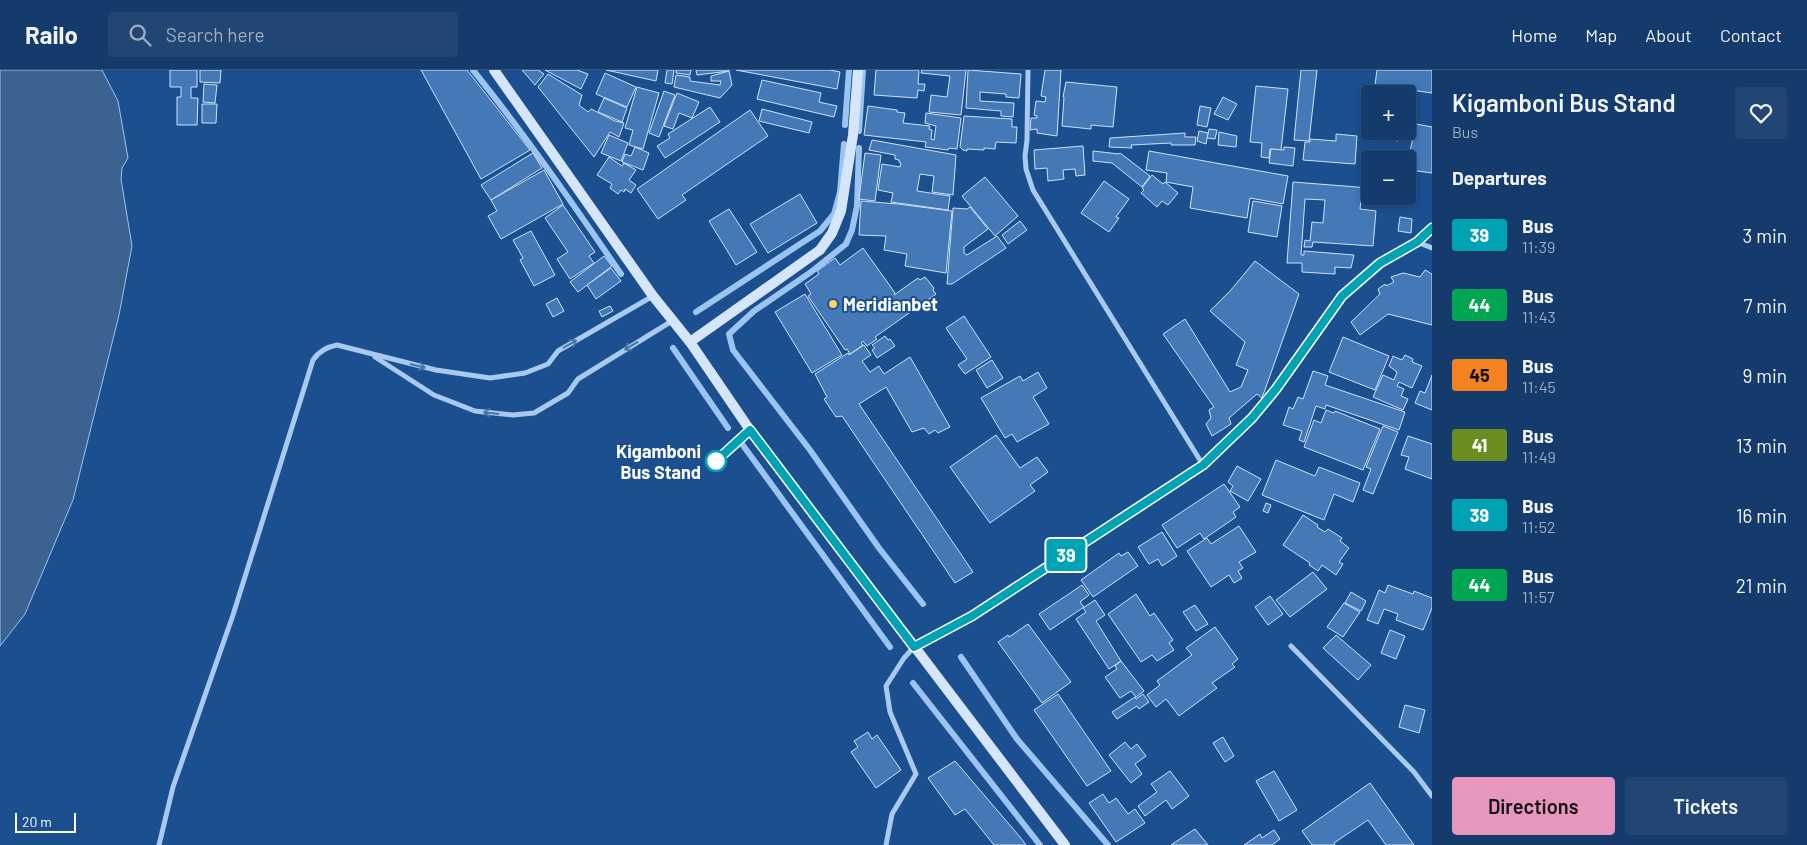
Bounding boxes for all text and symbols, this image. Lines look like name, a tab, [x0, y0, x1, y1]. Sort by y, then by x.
search box	[108, 12, 458, 57]
text: Railo	[25, 20, 78, 49]
icon: search	[126, 21, 154, 49]
text: Search here	[166, 23, 265, 46]
text: Home	[1511, 24, 1557, 46]
text: Map	[1585, 24, 1617, 46]
text: About	[1645, 24, 1692, 46]
text: Contact	[1720, 24, 1782, 46]
map controls	[1361, 85, 1416, 205]
button: +	[1361, 85, 1416, 140]
button: heart	[1735, 87, 1787, 139]
text: Kigamboni Bus Stand	[1452, 88, 1676, 117]
text: Bus	[1452, 122, 1478, 141]
button: −	[1361, 150, 1416, 205]
text: Departures	[1452, 166, 1547, 189]
text: Bus	[1522, 214, 1554, 237]
text: 39	[1470, 224, 1489, 246]
text: 3 min	[1743, 224, 1787, 247]
text: 11:39	[1522, 237, 1555, 256]
text: Bus	[1522, 284, 1554, 307]
place label: Meridianbet	[843, 293, 938, 315]
text: 44	[1469, 294, 1490, 316]
text: 7 min	[1743, 294, 1787, 317]
marker: Meridianbet	[827, 298, 839, 310]
text: 11:43	[1522, 307, 1556, 326]
one-way arrow	[562, 339, 576, 349]
one-way arrow	[625, 341, 639, 351]
text: Bus	[1522, 354, 1554, 377]
one-way arrow	[410, 362, 426, 371]
text: 45	[1469, 364, 1490, 386]
text: 9 min	[1743, 364, 1787, 387]
text: 11:45	[1522, 377, 1556, 396]
one-way arrow	[483, 408, 499, 418]
text: Bus	[1522, 424, 1554, 447]
text: 41	[1472, 434, 1487, 456]
text: 13 min	[1736, 434, 1787, 457]
place label: Kigamboni Bus Stand	[616, 440, 701, 483]
text: 11:49	[1522, 447, 1556, 466]
marker: Kigamboni Bus Stand	[705, 450, 727, 472]
text: Bus	[1522, 494, 1554, 517]
text: 39	[1470, 504, 1489, 526]
text: 16 min	[1736, 504, 1787, 527]
text: 11:52	[1522, 517, 1555, 536]
line badge: 39	[1044, 539, 1088, 571]
text: 39	[1056, 544, 1076, 566]
text: Bus	[1522, 564, 1554, 587]
text: 44	[1469, 574, 1490, 596]
text: 21 min	[1736, 574, 1787, 597]
text: 11:57	[1522, 587, 1554, 606]
button: Directions	[1452, 777, 1615, 835]
button: Tickets	[1625, 777, 1787, 835]
scale bar	[15, 810, 76, 833]
text: 20 m	[22, 813, 52, 830]

